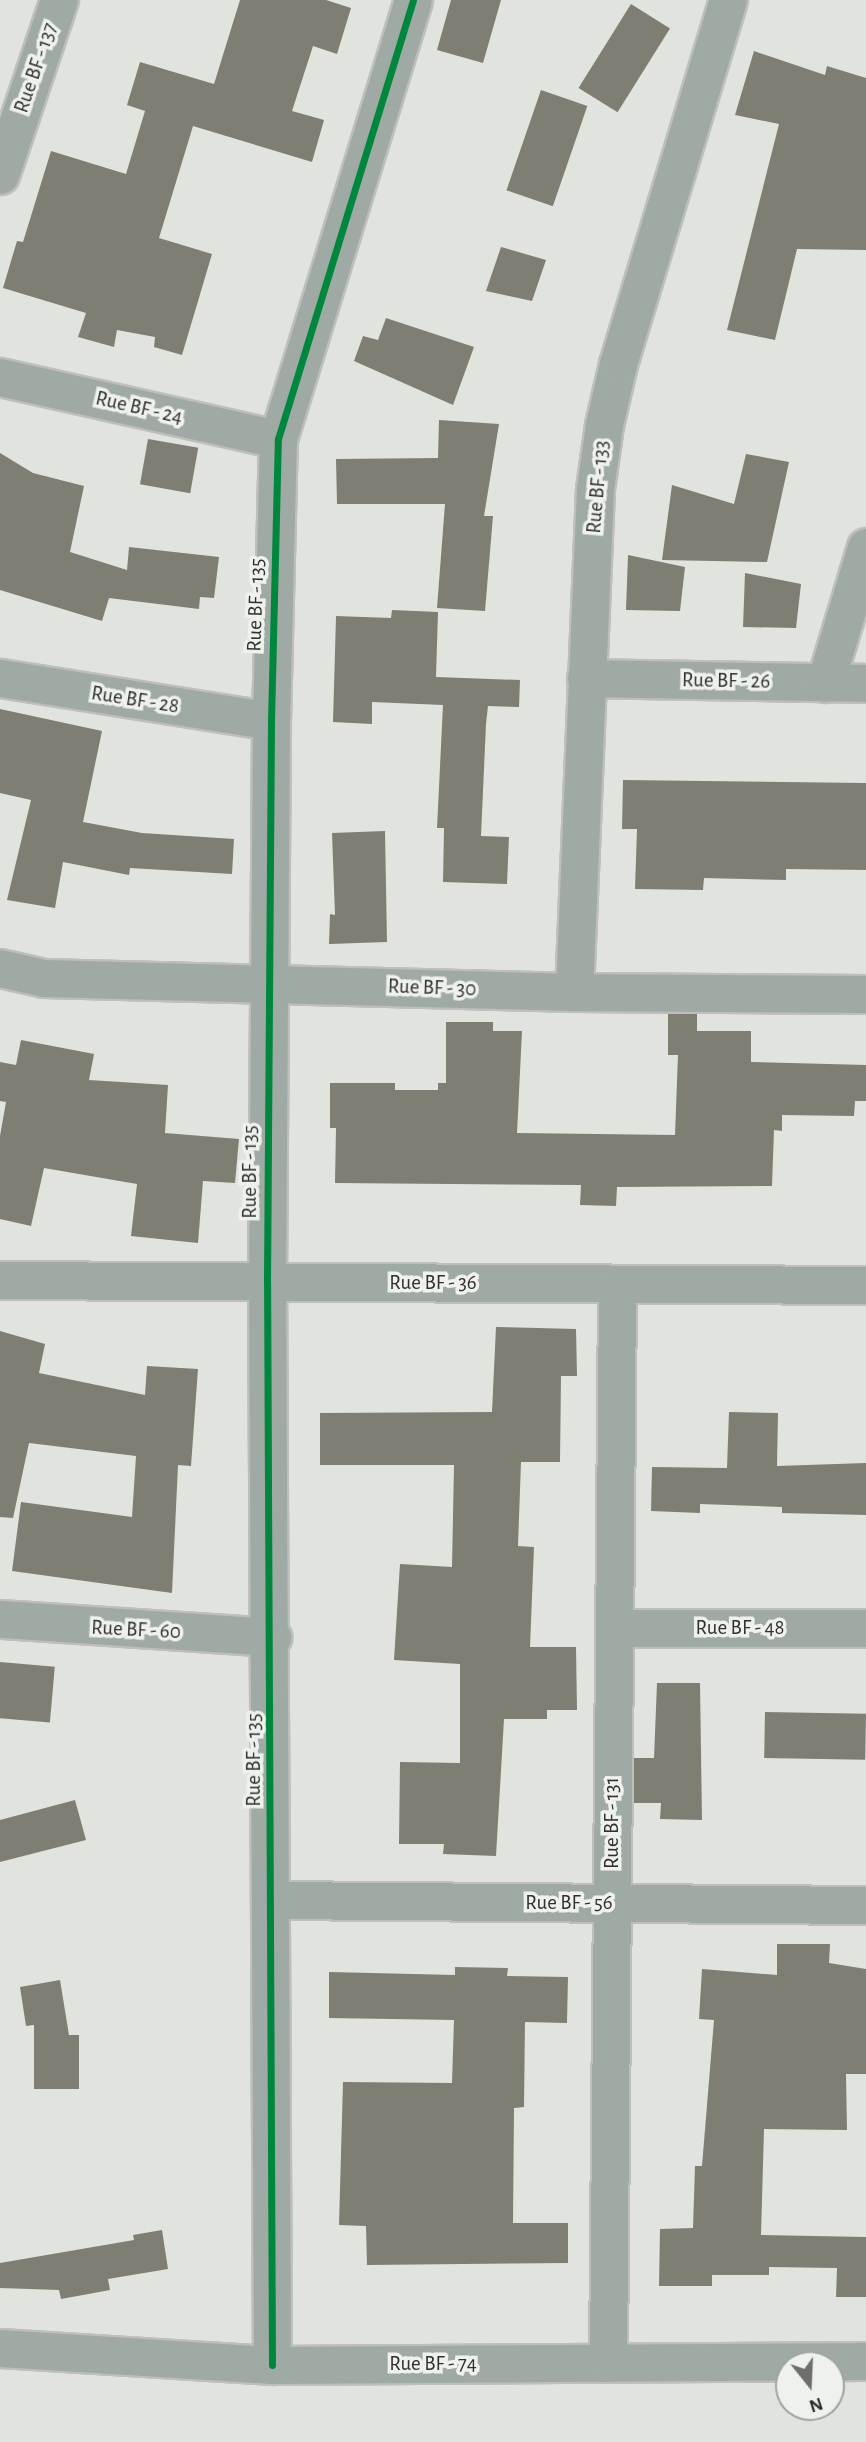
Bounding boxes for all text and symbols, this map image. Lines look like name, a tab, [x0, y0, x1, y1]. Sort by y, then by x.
street label: Rue BF - 137	[9, 20, 63, 116]
street label: Rue BF - 24	[93, 386, 185, 430]
street label: Rue BF - 133	[581, 439, 615, 535]
street label: Rue BF - 135	[242, 558, 270, 652]
street label: Rue BF - 26	[682, 668, 770, 694]
street label: Rue BF - 28	[89, 681, 181, 719]
street label: Rue BF - 30	[387, 974, 477, 1002]
street label: Rue BF - 135	[237, 1125, 263, 1219]
street label: Rue BF - 36	[389, 1270, 477, 1296]
street label: Rue BF - 60	[91, 1615, 181, 1645]
street label: Rue BF - 48	[696, 1615, 784, 1641]
street label: Rue BF - 135	[241, 1713, 267, 1807]
street label: Rue BF - 131	[599, 1777, 625, 1869]
street label: Rue BF - 56	[525, 1890, 613, 1916]
street label: Rue BF - 74	[389, 2351, 477, 2377]
north arrow	[775, 2351, 845, 2421]
text: N	[807, 2393, 825, 2416]

